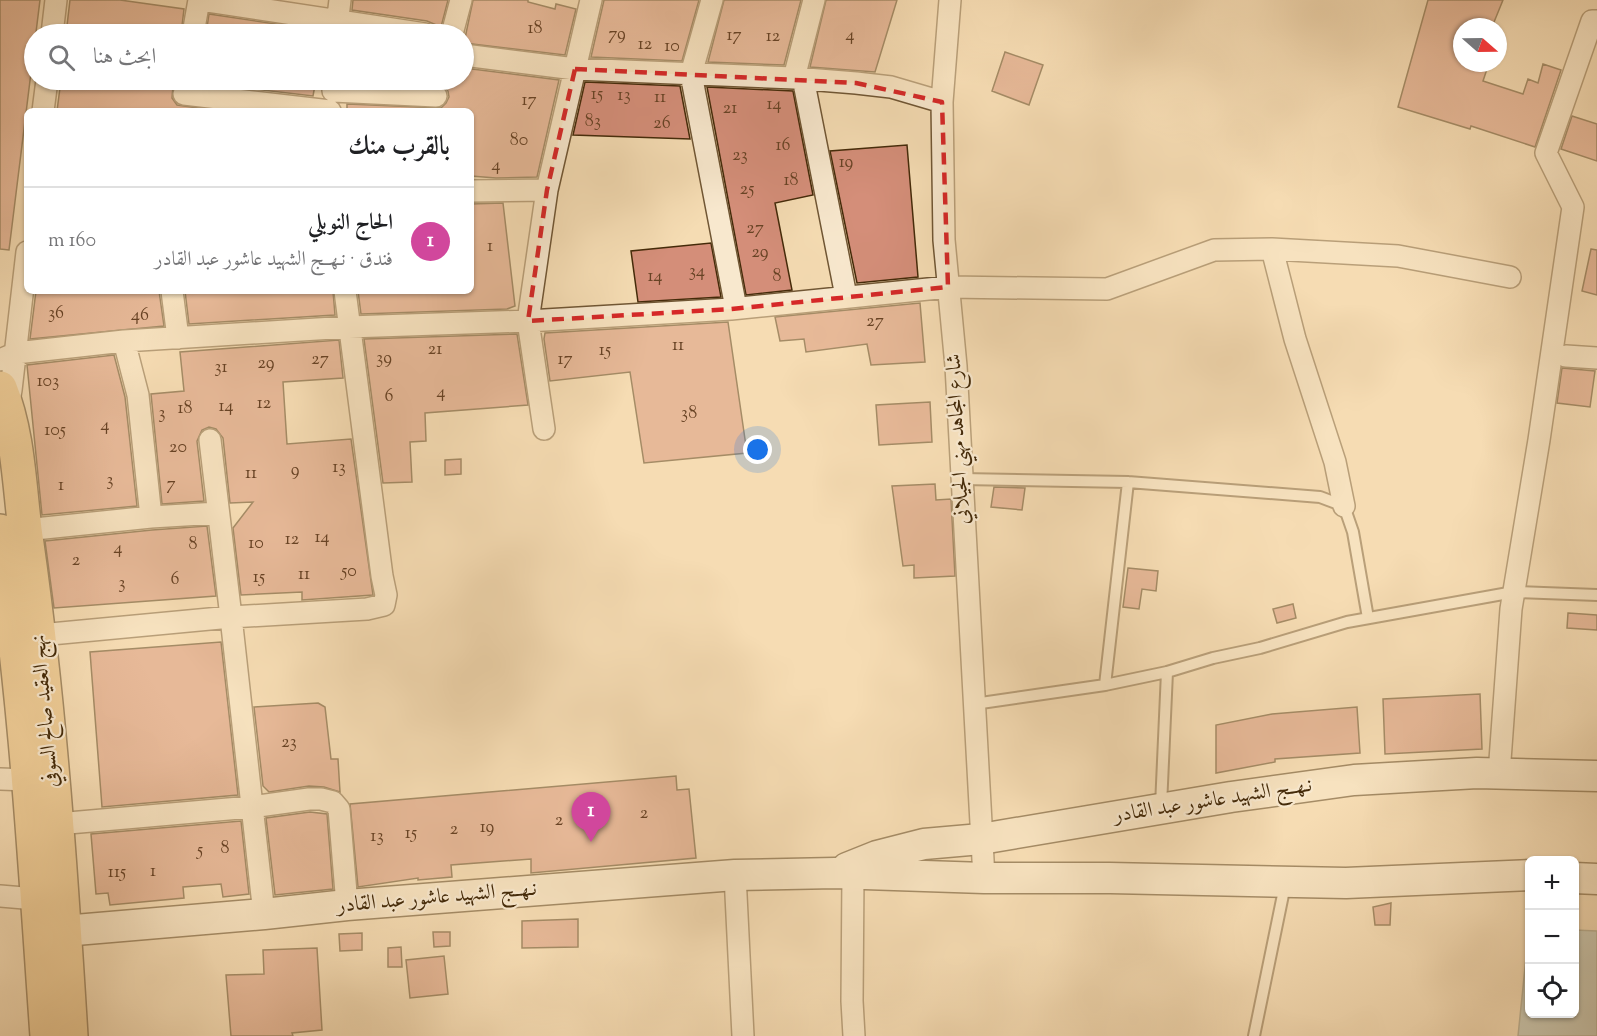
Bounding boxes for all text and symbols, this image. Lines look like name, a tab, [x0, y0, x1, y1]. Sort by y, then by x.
house number: 18	[527, 16, 543, 42]
north arrow	[1453, 18, 1507, 72]
house number: 79	[608, 22, 626, 48]
house number: 17	[726, 23, 742, 49]
house number: 4	[845, 23, 855, 49]
search box	[24, 24, 474, 90]
house number: 12	[766, 24, 781, 50]
house number: 12	[638, 32, 653, 58]
house number: 10	[664, 34, 680, 60]
icon: search	[45, 41, 78, 74]
text: ابحث هنا	[93, 42, 156, 74]
house number: 15	[591, 82, 603, 108]
house number: 13	[617, 83, 631, 109]
house number: 11	[654, 85, 666, 111]
house number: 17	[521, 88, 537, 114]
house number: 14	[766, 92, 782, 118]
house number: 21	[723, 96, 737, 122]
house number: 83	[585, 109, 601, 135]
house number: 26	[653, 111, 671, 137]
house number: 80	[510, 128, 528, 154]
text: بالقرب منك	[348, 129, 450, 166]
house number: 16	[775, 133, 791, 159]
house number: 23	[732, 143, 748, 169]
house number: 19	[839, 150, 854, 176]
house number: 4	[491, 153, 501, 179]
house number: 18	[783, 168, 799, 194]
house number: 25	[740, 177, 754, 203]
text: الحاج النوبلي	[308, 208, 393, 240]
house number: 27	[746, 216, 764, 242]
text: 160 m	[48, 227, 96, 256]
text: 1	[427, 227, 434, 256]
house number: 1	[487, 234, 493, 260]
house number: 29	[751, 240, 769, 266]
text: فندق · نـهــج الشهيد عاشور عبد القادر	[155, 246, 393, 275]
house number: 34	[689, 259, 705, 285]
house number: 14	[647, 264, 663, 290]
house number: 8	[773, 264, 782, 290]
house number: 36	[48, 301, 64, 327]
house number: 46	[131, 303, 149, 329]
house number: 27	[866, 309, 884, 335]
house number: 11	[672, 333, 684, 359]
house number: 21	[428, 337, 442, 363]
house number: 15	[599, 338, 611, 364]
house number: 39	[376, 346, 392, 372]
house number: 27	[311, 347, 329, 373]
house number: 17	[557, 347, 573, 373]
house number: 29	[257, 351, 275, 377]
street label: شارع المجاهد مهني الجيلاني	[940, 353, 981, 525]
house number: 31	[214, 355, 228, 381]
house number: 103	[37, 369, 59, 395]
house number: 4	[436, 380, 446, 406]
house number: 6	[385, 384, 394, 410]
house number: 12	[257, 391, 272, 417]
house number: 14	[218, 394, 234, 420]
house number: 18	[177, 396, 193, 422]
house number: 3	[158, 401, 166, 427]
house number: 38	[681, 401, 697, 427]
house number: 4	[100, 413, 110, 439]
house number: 105	[44, 418, 66, 444]
house number: 20	[169, 435, 187, 461]
your location	[743, 435, 772, 464]
house number: 13	[332, 455, 346, 481]
house number: 9	[291, 458, 300, 484]
house number: 11	[245, 461, 257, 487]
house number: 3	[106, 468, 114, 494]
house number: 7	[166, 472, 176, 498]
house number: 1	[58, 473, 64, 499]
house number: 14	[314, 525, 330, 551]
house number: 12	[285, 527, 300, 553]
house number: 10	[248, 531, 264, 557]
house number: 8	[189, 532, 198, 558]
house number: 4	[113, 536, 123, 562]
house number: 2	[72, 548, 81, 574]
house number: 50	[340, 559, 357, 585]
house number: 11	[298, 562, 310, 588]
house number: 15	[253, 565, 265, 591]
house number: 6	[171, 567, 180, 593]
house number: 3	[118, 571, 126, 597]
street label: نهج العقيد صالح السوفي	[24, 633, 70, 789]
house number: 23	[281, 730, 297, 756]
street label: نـهــج الشهيد عاشور عبد القادر	[1110, 771, 1315, 834]
pin: 1	[572, 792, 610, 842]
house number: 2	[640, 801, 649, 827]
house number: 2	[555, 808, 564, 834]
house number: 19	[480, 815, 495, 841]
house number: 2	[450, 817, 459, 843]
house number: 15	[405, 821, 417, 847]
house number: 13	[370, 824, 384, 850]
house number: 8	[221, 836, 230, 862]
house number: 5	[196, 838, 203, 864]
map controls	[1525, 856, 1579, 1018]
button: +	[1525, 856, 1579, 910]
house number: 1	[150, 859, 156, 885]
house number: 115	[108, 860, 126, 886]
street label: نـهــج الشهيد عاشور عبد القادر	[334, 874, 538, 924]
button: −	[1525, 910, 1579, 964]
button: locate	[1525, 964, 1579, 1018]

